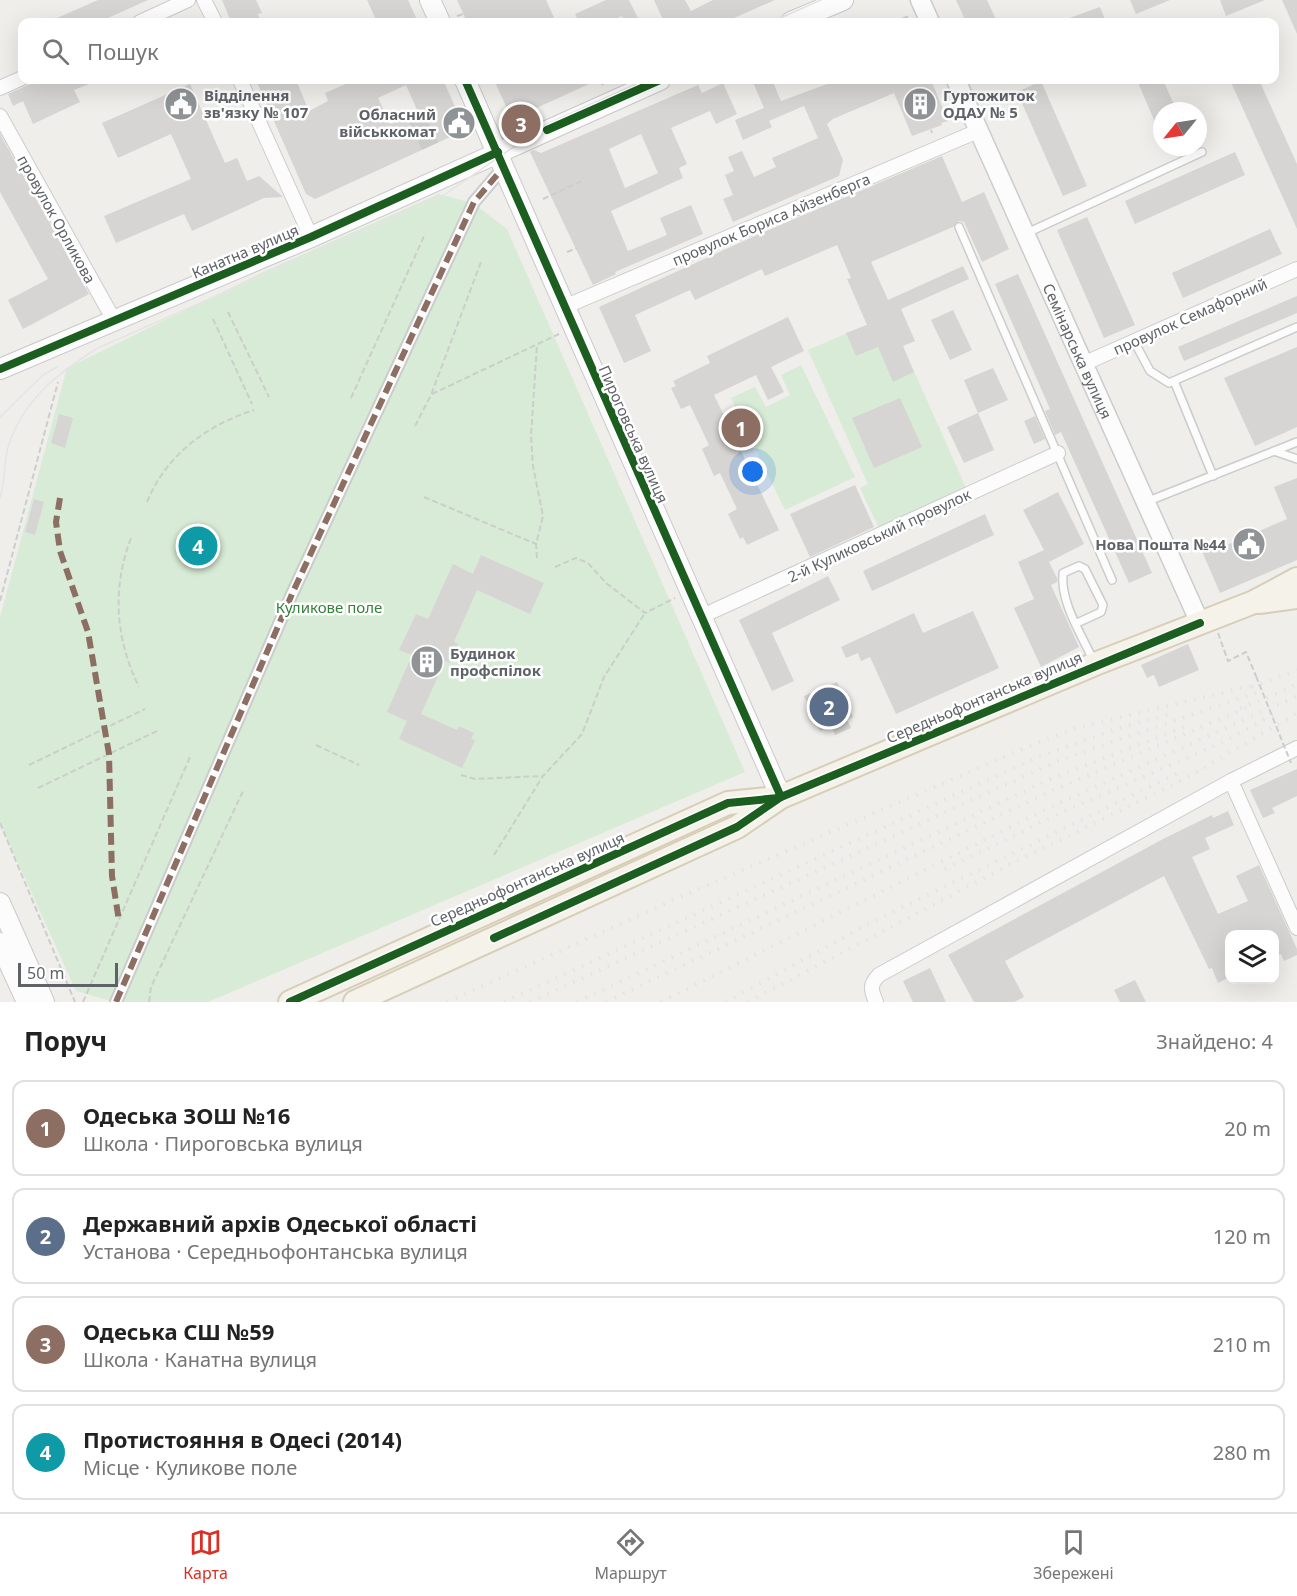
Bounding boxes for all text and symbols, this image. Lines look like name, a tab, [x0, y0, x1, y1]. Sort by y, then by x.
search box	[18, 18, 1279, 84]
icon: search	[39, 35, 72, 68]
text: Пошук	[87, 36, 159, 66]
place label: Відділення зв'язку № 107	[204, 85, 309, 122]
place label: Гуртожиток ОДАУ № 5	[943, 85, 1036, 122]
public building icon: Відділення зв'язку № 107	[163, 86, 199, 122]
building icon: Гуртожиток ОДАУ № 5	[902, 86, 938, 122]
pin: 3	[502, 102, 540, 146]
north arrow	[1153, 102, 1207, 156]
place label: Обласний військкомат	[339, 104, 436, 141]
public building icon: Обласний військкомат	[441, 105, 477, 141]
street label: провулок Орликова	[13, 151, 101, 287]
street label: провулок Бориса Айзенберга	[669, 168, 873, 270]
street label: Канатна вулиця	[188, 219, 302, 283]
street label: провулок Семафорний	[1110, 273, 1270, 359]
street label: Семінарська вулиця	[1039, 280, 1117, 422]
street label: Пироговська вулиця	[595, 362, 673, 506]
pin: 1	[722, 406, 760, 450]
your location	[738, 457, 767, 486]
street label: 2-й Куликовський провулок	[784, 484, 974, 586]
pin: 4	[178, 524, 218, 568]
public building icon: Нова Пошта №44	[1231, 526, 1267, 562]
place label: Нова Пошта №44	[1095, 534, 1226, 554]
park label: Куликове поле	[276, 597, 382, 617]
place label: Будинок профспілок	[450, 643, 542, 680]
building icon: Будинок профспілок	[409, 644, 445, 680]
street label: Середньофонтанська вулиця	[883, 647, 1085, 747]
pin: 2	[810, 684, 848, 730]
street label: Середньофонтанська вулиця	[427, 827, 627, 931]
map controls	[1225, 930, 1279, 984]
button: layers	[1225, 930, 1279, 984]
scale bar	[18, 960, 118, 988]
text: 50 m	[27, 962, 64, 984]
text: Поруч	[24, 1023, 107, 1059]
text: Знайдено: 4	[1156, 1028, 1273, 1055]
text: Одеська ЗОШ №16	[83, 1100, 290, 1130]
text: 1	[40, 1115, 51, 1142]
text: 20 m	[1224, 1115, 1271, 1142]
text: Школа · Пироговська вулиця	[83, 1130, 363, 1157]
text: Державний архів Одеської області	[83, 1208, 477, 1238]
text: 2	[40, 1223, 51, 1250]
text: 120 m	[1213, 1223, 1271, 1250]
text: Установа · Середньофонтанська вулиця	[83, 1238, 468, 1265]
text: Одеська CШ №59	[83, 1316, 274, 1346]
text: 3	[40, 1331, 51, 1358]
text: 210 m	[1213, 1331, 1271, 1358]
text: Школа · Канатна вулиця	[83, 1346, 317, 1373]
text: Протистояння в Одесі (2014)	[83, 1424, 402, 1454]
text: 4	[40, 1439, 51, 1466]
text: 280 m	[1213, 1439, 1271, 1466]
text: Місце · Куликове поле	[83, 1454, 297, 1481]
tab: Карта	[183, 1526, 228, 1584]
tab: Маршрут	[594, 1526, 667, 1584]
tab: Збережені	[1033, 1526, 1114, 1584]

